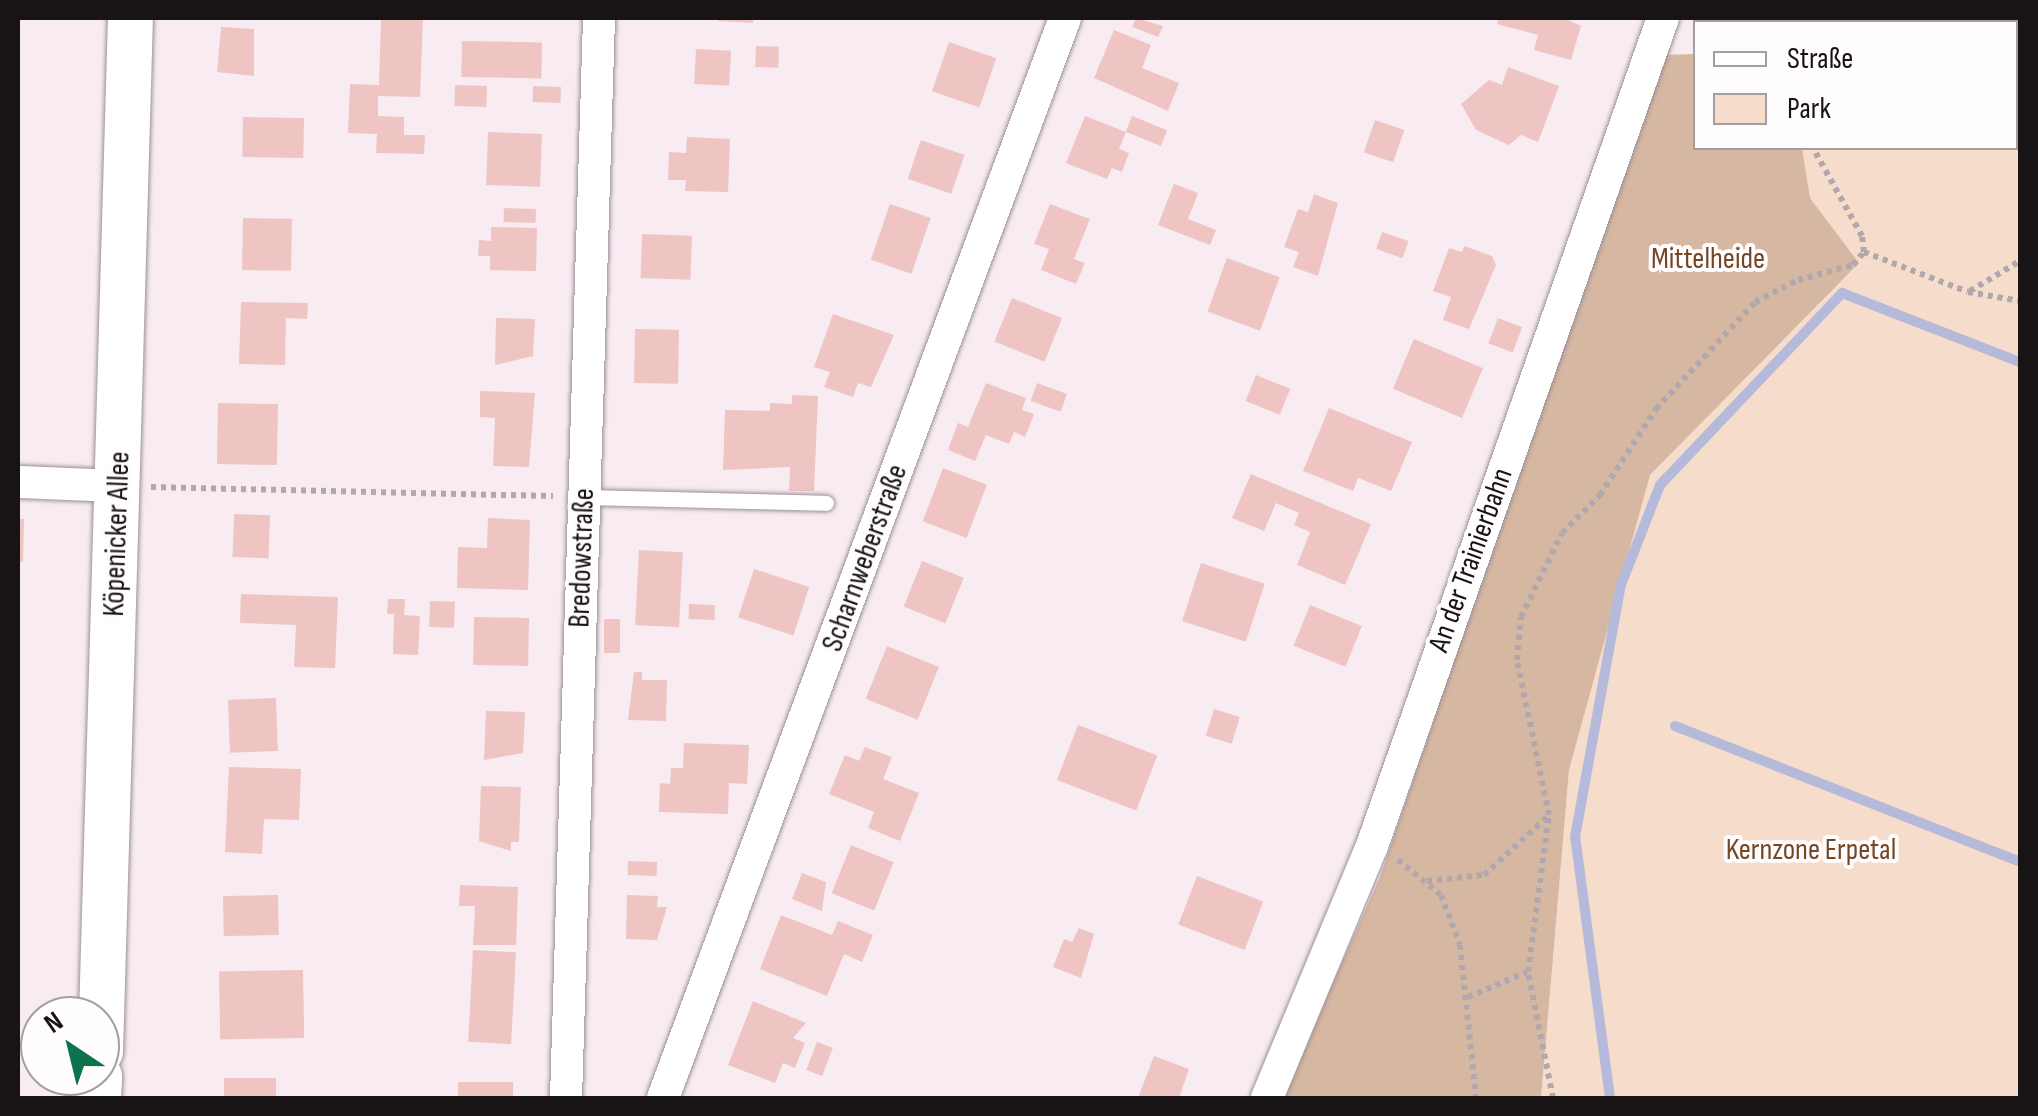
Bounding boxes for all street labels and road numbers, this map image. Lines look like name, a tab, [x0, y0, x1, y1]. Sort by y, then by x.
street label: Köpenicker Allee	[96, 451, 138, 617]
street label: Scharnweberstraße	[815, 460, 915, 656]
street label: An der Trainierbahn	[1421, 463, 1521, 657]
street label: Bredowstraße	[562, 488, 602, 628]

